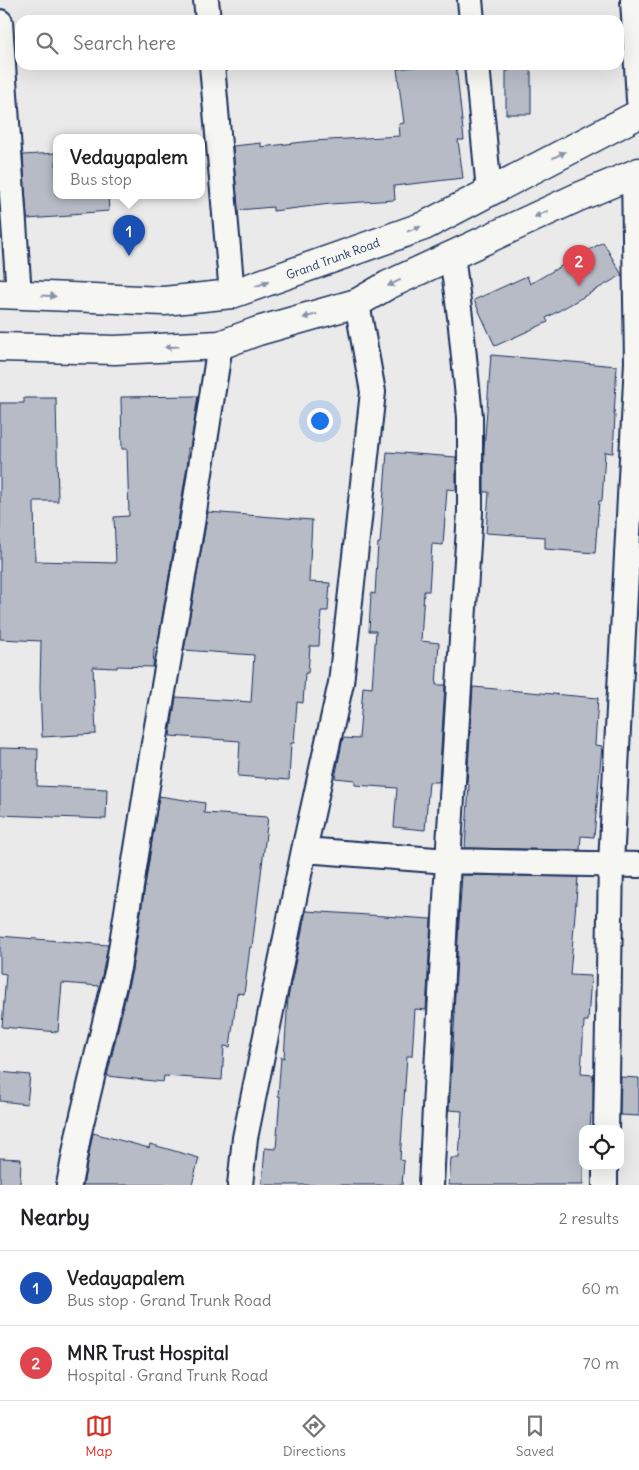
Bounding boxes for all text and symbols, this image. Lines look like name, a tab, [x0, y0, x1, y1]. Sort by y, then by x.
search box	[15, 15, 624, 70]
icon: search	[33, 29, 61, 57]
text: Search here	[73, 31, 176, 55]
popup	[53, 134, 205, 199]
text: Vedayapalem	[70, 145, 188, 169]
one-way arrow	[552, 151, 566, 159]
text: Bus stop	[70, 169, 132, 189]
one-way arrow	[534, 210, 548, 218]
pin: 1	[113, 215, 145, 256]
one-way arrow	[407, 225, 422, 232]
street label: Grand Trunk Road	[284, 235, 382, 282]
pin: 2	[563, 245, 595, 286]
one-way arrow	[387, 279, 401, 287]
one-way arrow	[254, 280, 269, 287]
one-way arrow	[41, 292, 57, 300]
one-way arrow	[303, 313, 318, 321]
one-way arrow	[163, 344, 179, 352]
your location	[307, 408, 333, 434]
map controls	[579, 1125, 624, 1170]
button: locate	[579, 1125, 624, 1170]
text: Nearby	[20, 1204, 90, 1231]
text: 2 results	[559, 1208, 619, 1228]
text: Vedayapalem	[67, 1266, 185, 1290]
text: 1	[33, 1278, 39, 1298]
text: 60 m	[581, 1278, 619, 1298]
text: Bus stop · Grand Trunk Road	[67, 1290, 271, 1310]
text: MNR Trust Hospital	[67, 1341, 229, 1365]
text: 2	[32, 1353, 40, 1373]
text: 70 m	[583, 1353, 619, 1373]
text: Hospital · Grand Trunk Road	[67, 1365, 268, 1385]
tab: Map	[85, 1412, 113, 1460]
tab: Directions	[283, 1412, 346, 1460]
tab: Saved	[516, 1412, 554, 1460]

